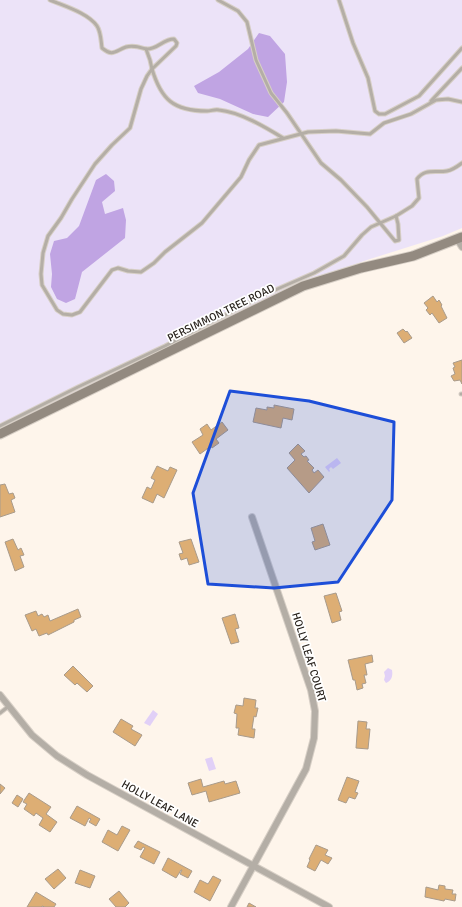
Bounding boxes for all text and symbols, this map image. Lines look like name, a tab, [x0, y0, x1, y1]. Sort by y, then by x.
street label: PERSIMMON TREE ROAD	[165, 281, 277, 345]
street label: HOLLY LEAF COURT	[289, 611, 329, 704]
street label: HOLLY LEAF LANE	[119, 778, 201, 830]

